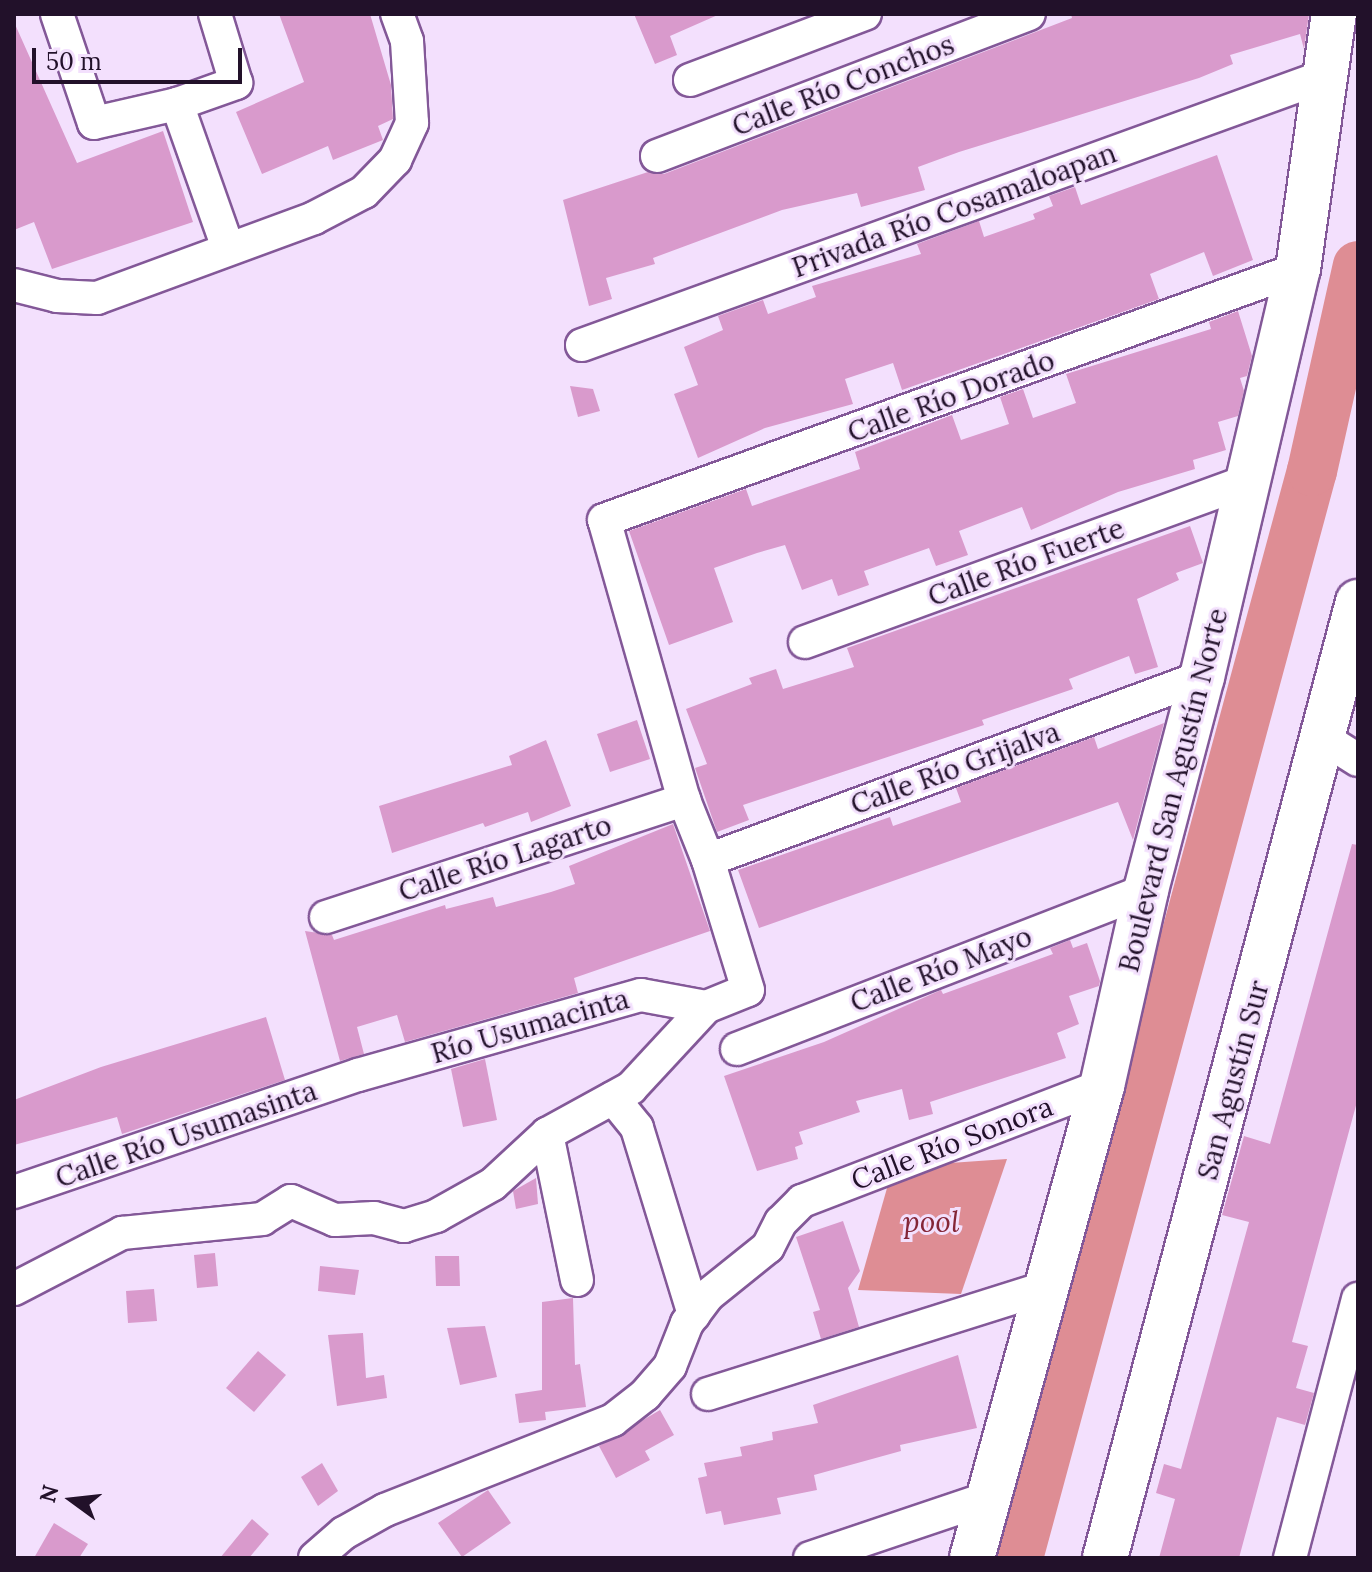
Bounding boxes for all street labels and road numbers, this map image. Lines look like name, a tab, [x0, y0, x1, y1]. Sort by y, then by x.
street label: Calle Río Conchos	[727, 27, 959, 143]
street label: Privada Río Cosamaloapan	[787, 136, 1121, 284]
street label: Calle Río Dorado	[843, 343, 1059, 449]
street label: Calle Río Fuerte	[923, 511, 1129, 613]
street label: Boulevard San Agustín Norte	[1111, 605, 1235, 975]
street label: Calle Río Grijalva	[846, 715, 1064, 821]
street label: Calle Río Lagarto	[394, 808, 616, 908]
street label: Calle Río Mayo	[845, 919, 1037, 1019]
street label: San Agustín Sur	[1190, 977, 1276, 1183]
street label: Río Usumacinta	[427, 982, 633, 1070]
street label: Calle Río Usumasinta	[51, 1074, 321, 1194]
street label: Calle Río Sonora	[847, 1089, 1057, 1197]

